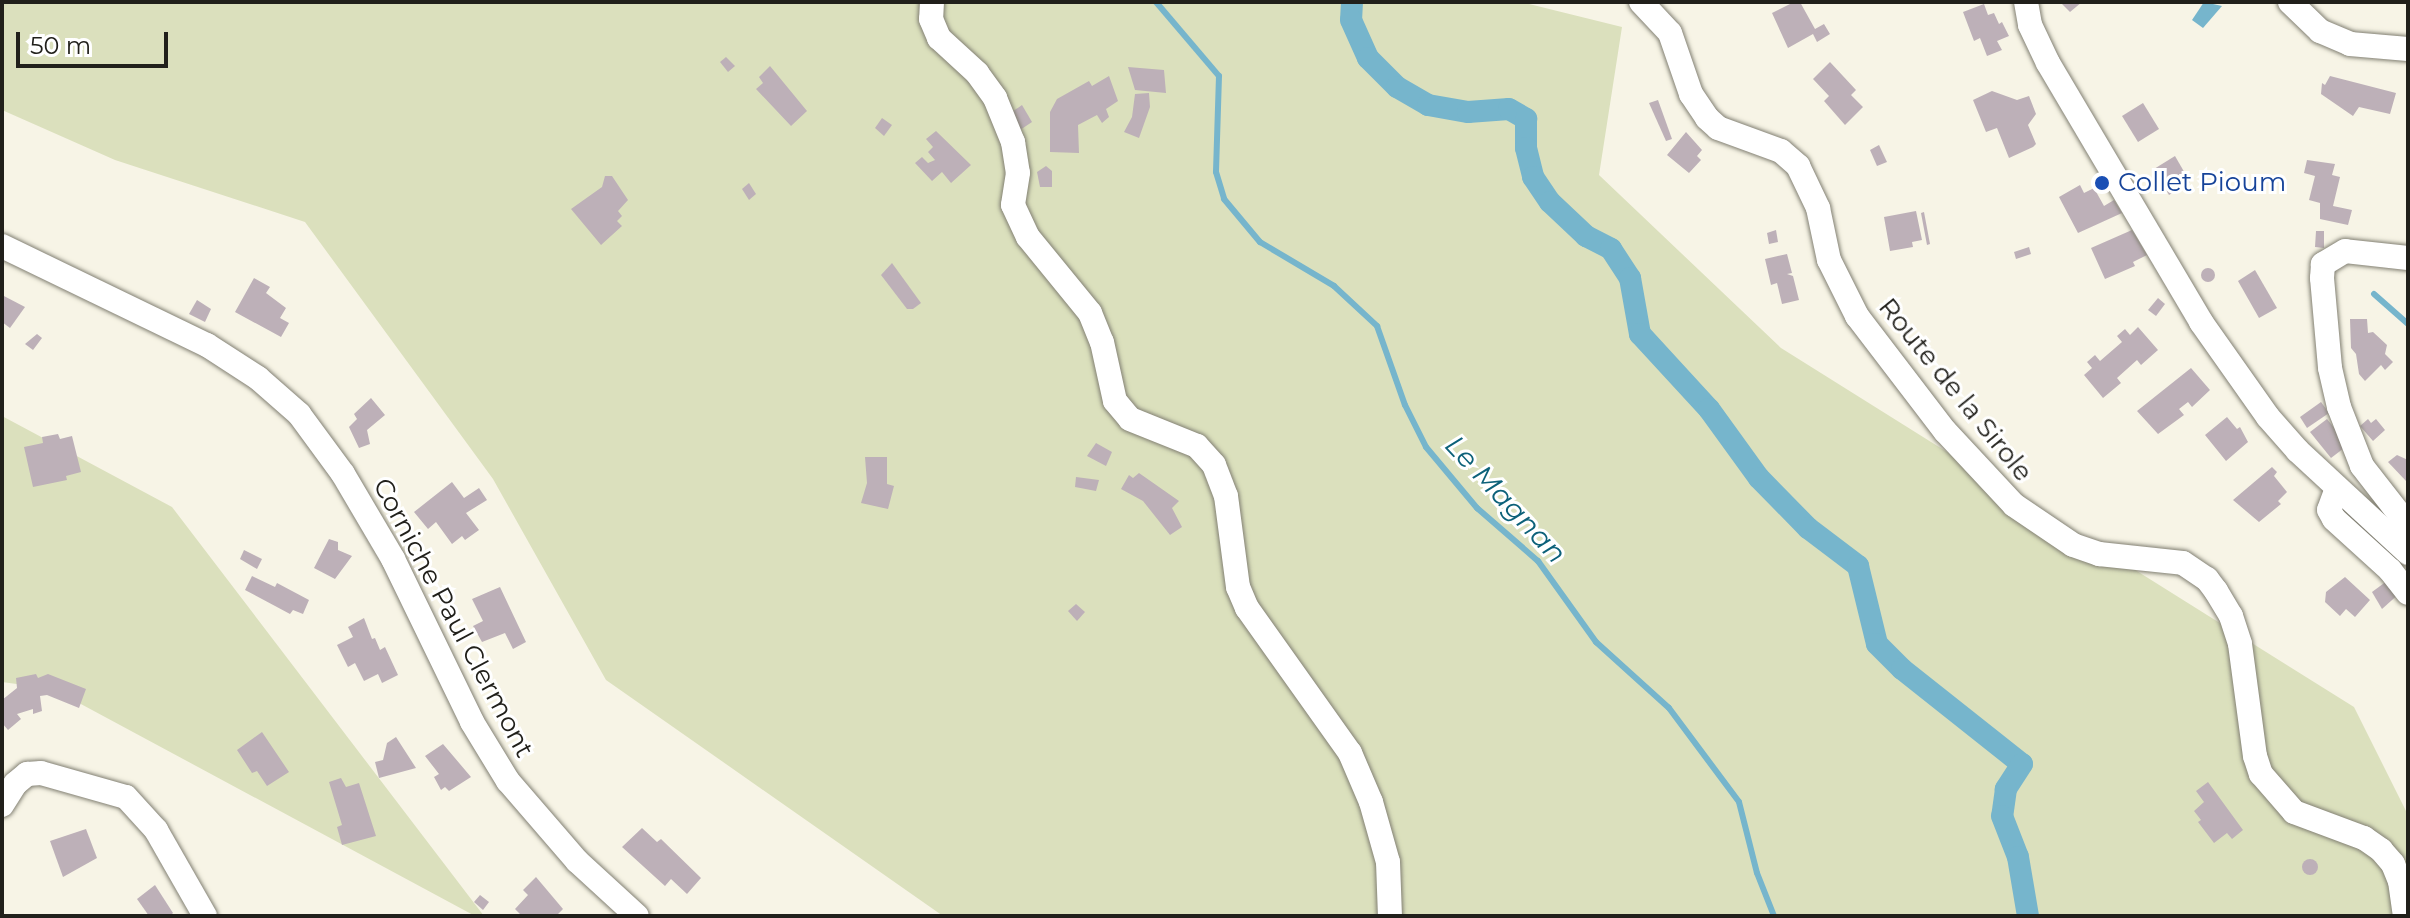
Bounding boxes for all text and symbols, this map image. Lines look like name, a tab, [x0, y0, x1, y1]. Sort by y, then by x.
scale bar	[20, 16, 172, 66]
text: 50 m	[30, 31, 91, 60]
place label: Collet Pioum	[2118, 167, 2286, 199]
marker: Collet Pioum	[2093, 174, 2111, 192]
street label: Route de la Sirole	[1872, 292, 2038, 488]
water label: Le Magnan	[1438, 428, 1574, 570]
street label: Corniche Paul Clermont	[366, 473, 540, 763]

